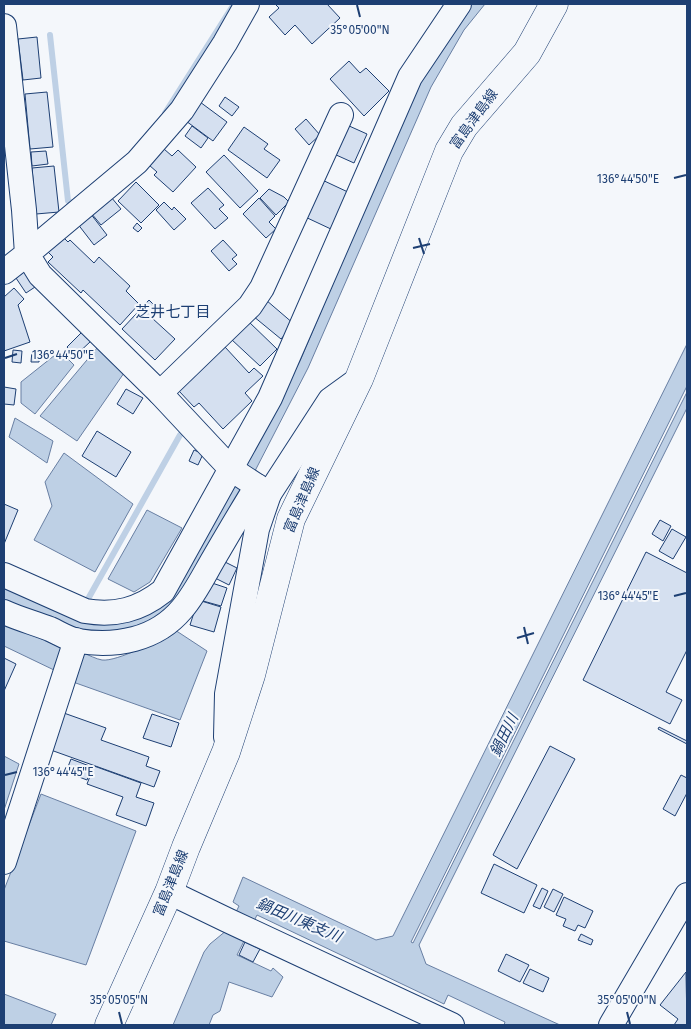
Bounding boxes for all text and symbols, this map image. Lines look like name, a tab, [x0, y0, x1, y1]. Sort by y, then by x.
text: 35°05'00"N	[330, 23, 390, 37]
street label: 富島津島線	[447, 86, 501, 152]
text: 136°44'50"E	[597, 172, 659, 186]
district label: 芝井七丁目	[135, 303, 211, 321]
text: 136°44'50"E	[32, 348, 94, 362]
street label: 富島津島線	[281, 464, 323, 536]
text: 136°44'45"E	[597, 589, 659, 603]
water label: 鍋田川	[486, 709, 523, 759]
text: 136°44'45"E	[32, 765, 94, 779]
street label: 富島津島線	[150, 847, 192, 919]
water label: 鍋田川東支川	[254, 894, 346, 947]
text: 35°05'05"N	[90, 993, 148, 1007]
text: 35°05'00"N	[597, 993, 657, 1007]

